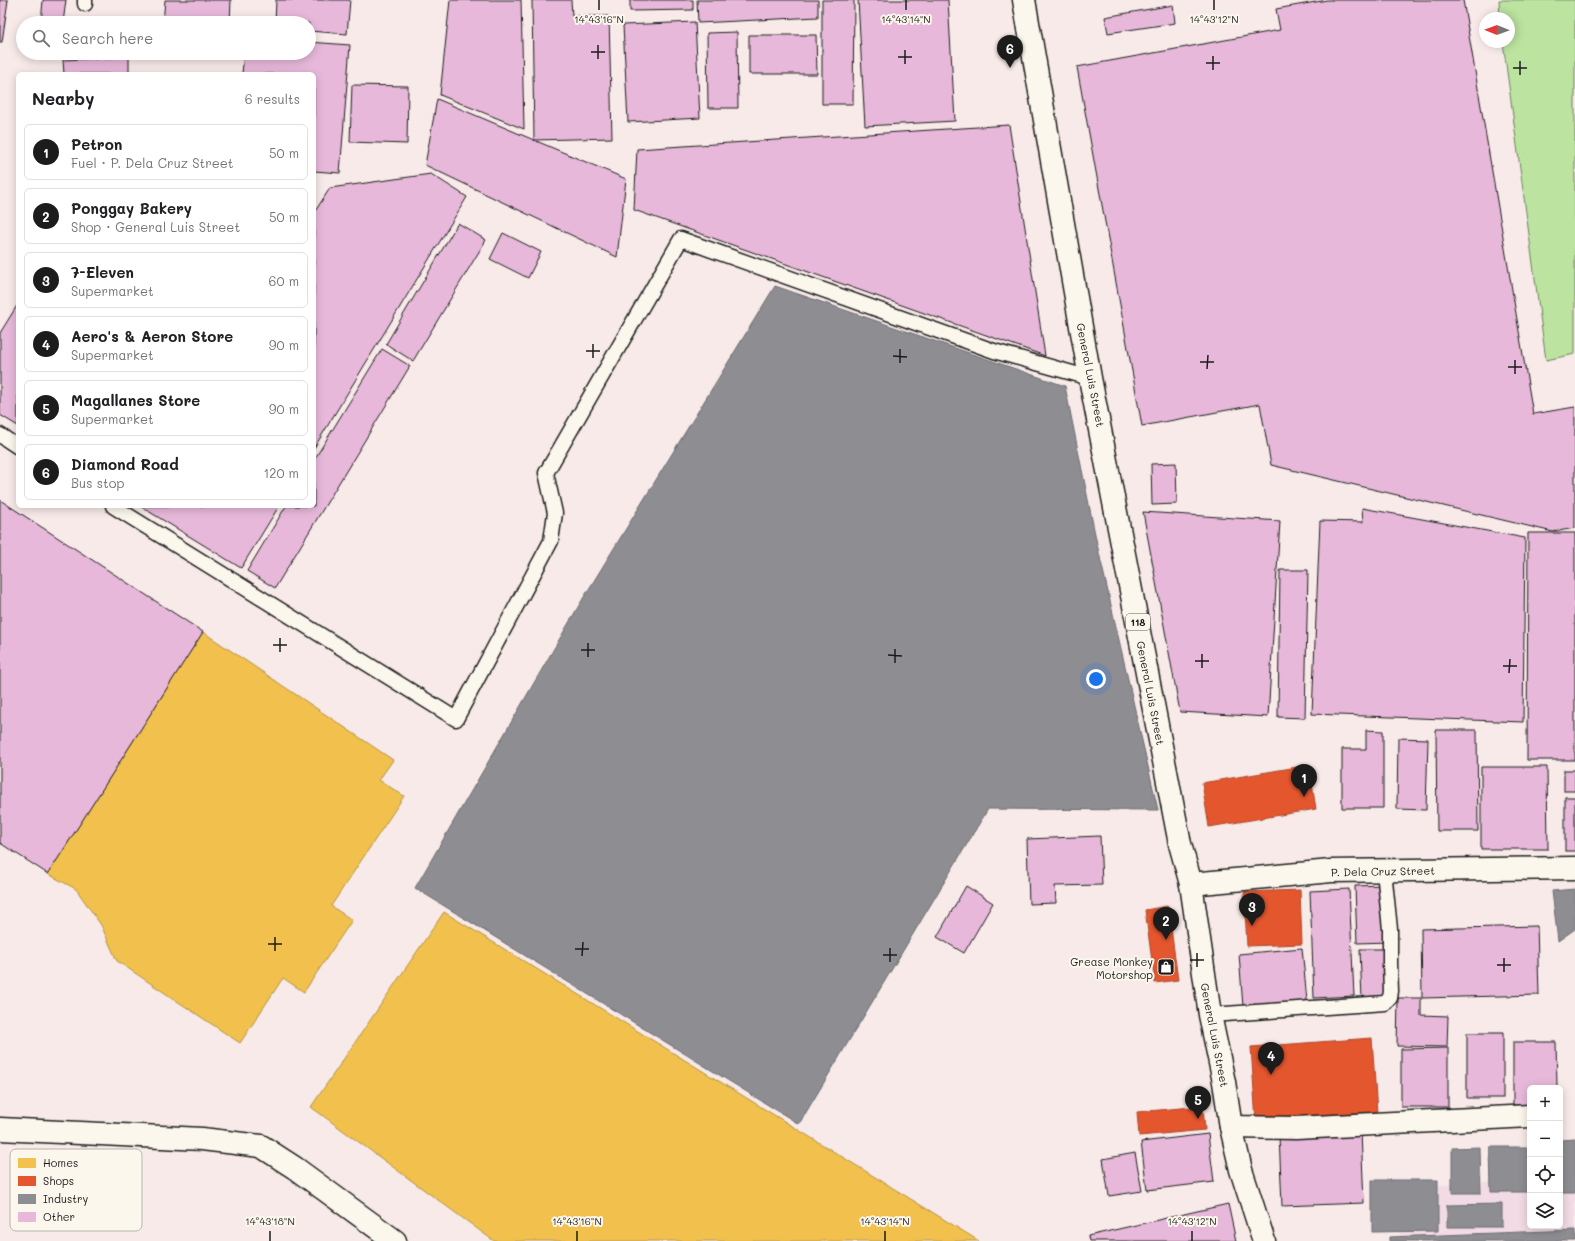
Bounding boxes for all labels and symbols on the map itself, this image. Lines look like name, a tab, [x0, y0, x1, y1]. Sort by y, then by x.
text: 14°43'16"N	[574, 12, 624, 26]
text: 14°43'14"N	[881, 12, 931, 26]
text: 14°43'12"N	[1189, 12, 1239, 26]
north arrow	[1479, 12, 1515, 48]
pin: 6	[997, 35, 1023, 68]
street label: General Luis Street	[1074, 322, 1108, 428]
road number: 118	[1126, 614, 1150, 630]
street label: General Luis Street	[1134, 640, 1168, 746]
your location	[1086, 669, 1106, 689]
pin: 1	[1291, 764, 1317, 797]
street label: P. Dela Cruz Street	[1331, 863, 1435, 879]
pin: 3	[1239, 893, 1265, 926]
pin: 2	[1153, 907, 1179, 940]
place label: Grease Monkey Motorshop	[1070, 954, 1153, 982]
shop icon: Grease Monkey Motorshop	[1156, 957, 1176, 977]
street label: General Luis Street	[1198, 982, 1232, 1088]
pin: 4	[1258, 1042, 1284, 1075]
pin: 5	[1185, 1086, 1211, 1119]
legend	[10, 1149, 142, 1231]
text: Homes	[43, 1155, 78, 1170]
text: Shops	[43, 1173, 74, 1188]
text: Industry	[43, 1191, 89, 1206]
text: Other	[43, 1209, 75, 1224]
text: 14°43'18"N	[245, 1214, 295, 1228]
text: 14°43'16"N	[552, 1214, 602, 1228]
text: 14°43'14"N	[860, 1214, 910, 1228]
text: 14°43'12"N	[1167, 1214, 1217, 1228]

